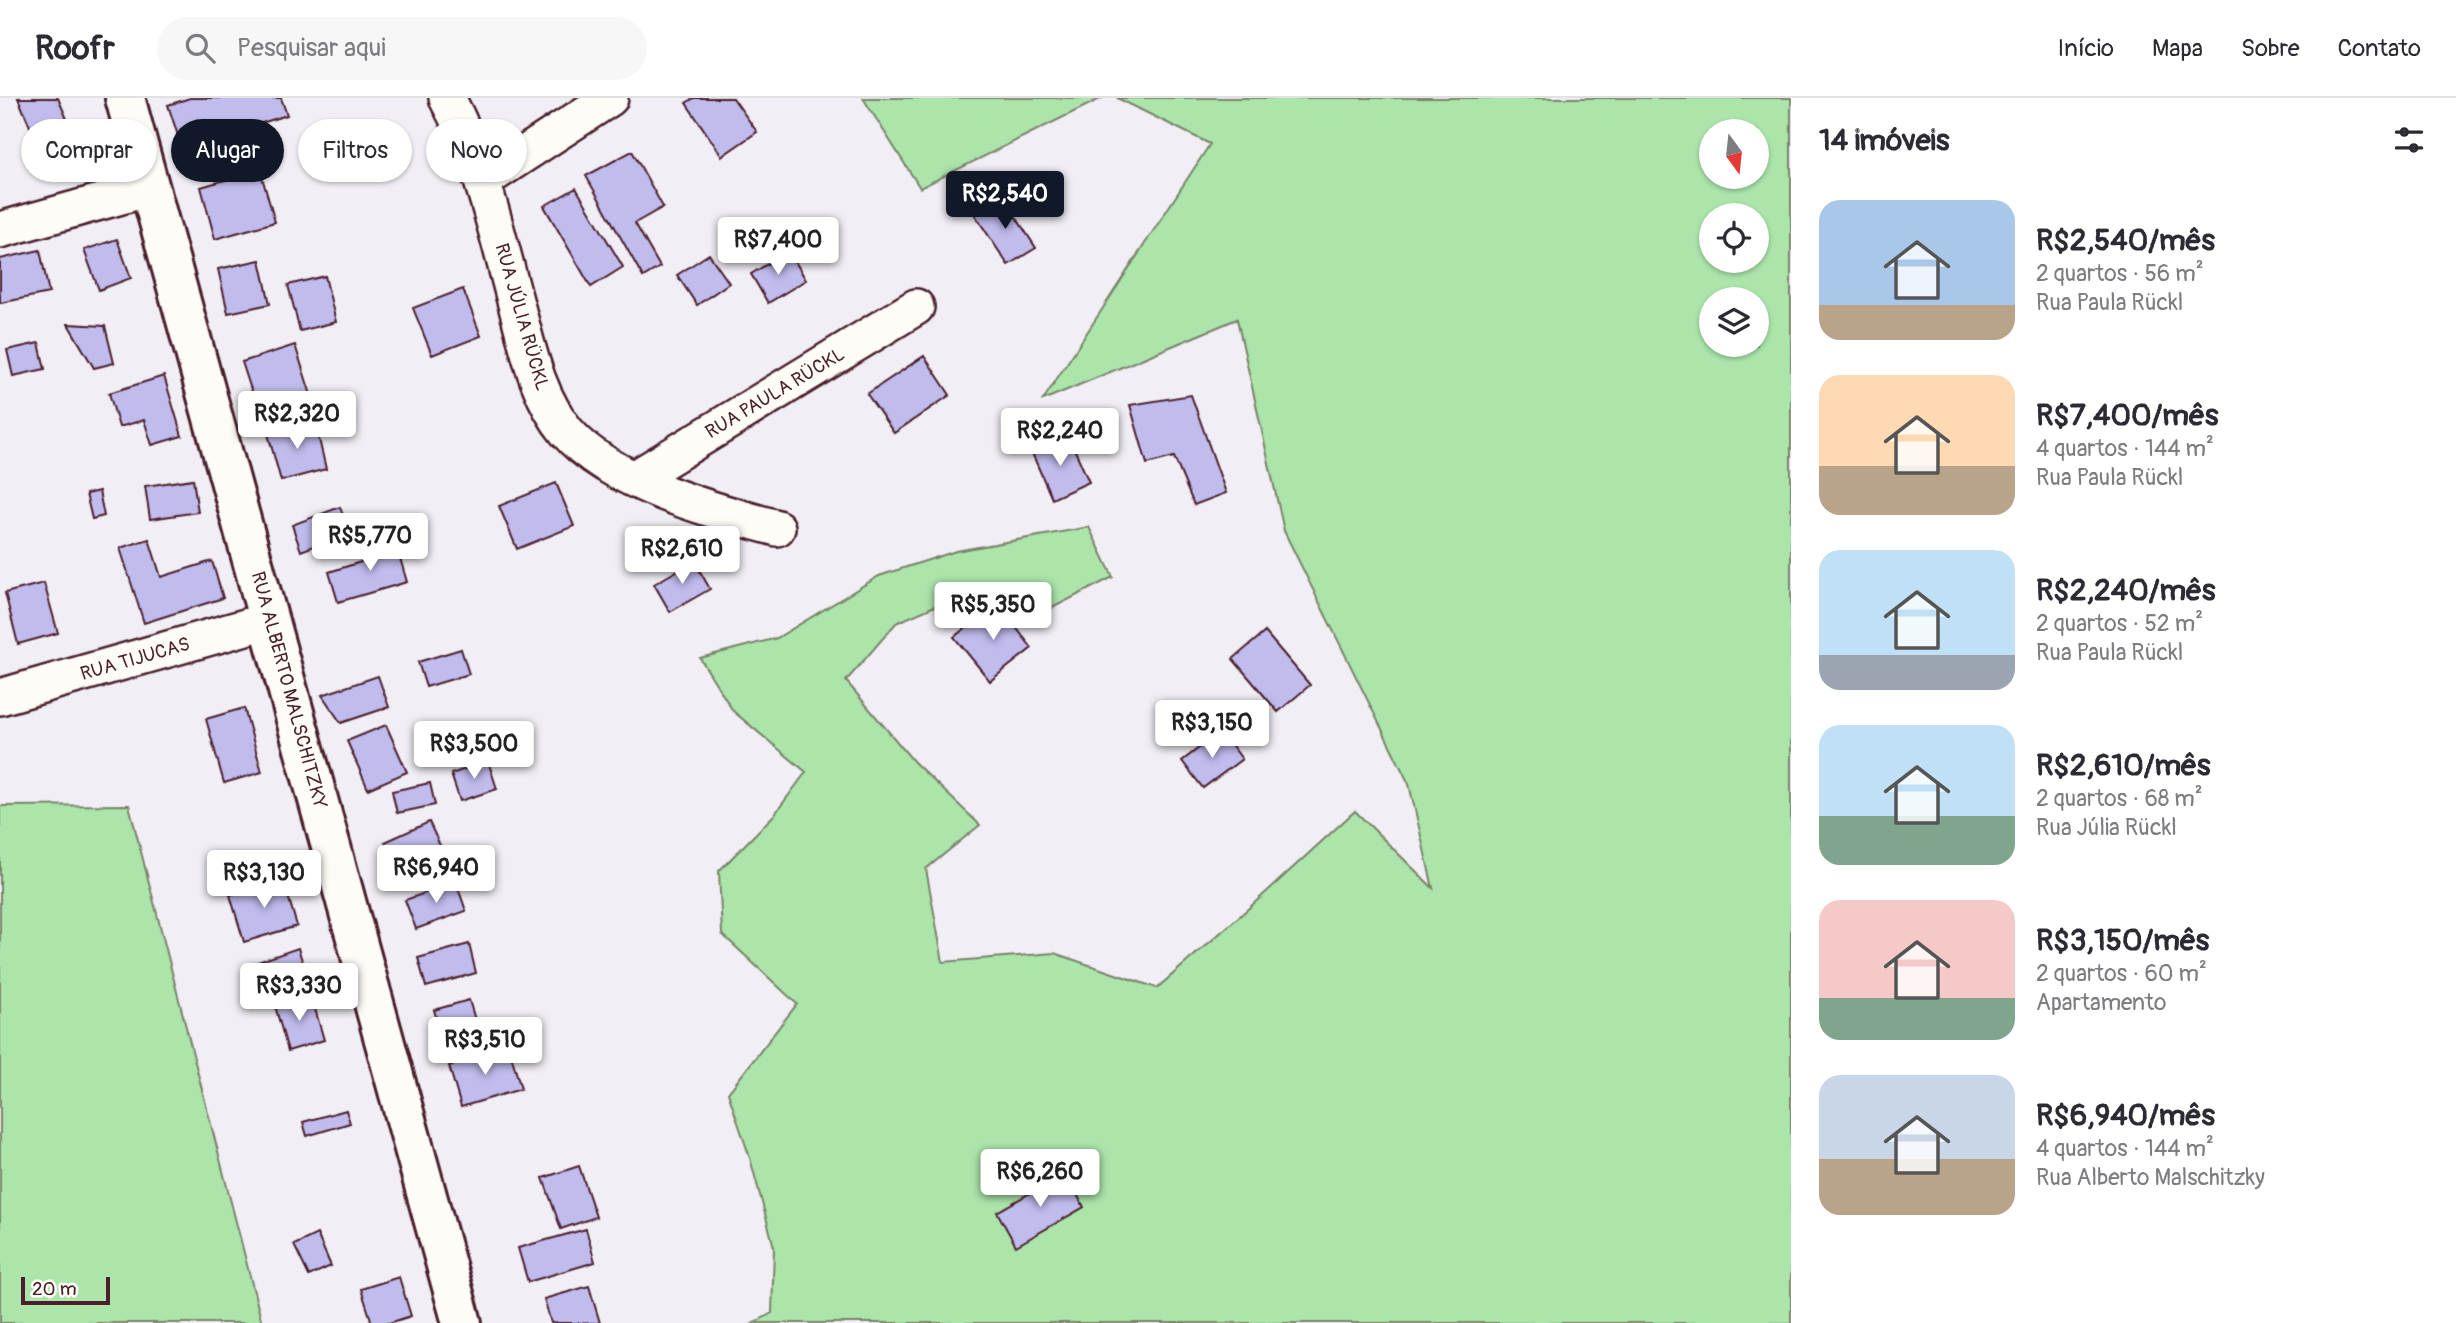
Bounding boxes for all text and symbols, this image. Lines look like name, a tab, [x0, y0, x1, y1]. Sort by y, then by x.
search box	[157, 17, 647, 80]
text: Roofr	[35, 28, 115, 69]
icon: search	[181, 29, 219, 67]
text: Pesquisar aqui	[237, 32, 386, 64]
text: Início	[2058, 34, 2114, 63]
text: Mapa	[2152, 34, 2203, 63]
text: Sobre	[2241, 34, 2300, 63]
text: Contato	[2338, 34, 2421, 63]
chip: Comprar	[21, 119, 157, 182]
chip: Alugar	[171, 119, 284, 182]
chip: Filtros	[298, 119, 412, 182]
chip: Novo	[426, 119, 527, 182]
north arrow	[1699, 119, 1769, 189]
map controls	[1699, 119, 1769, 357]
icon: filters	[2390, 121, 2428, 159]
text: 14 imóveis	[1819, 122, 1949, 159]
pin: R$2,540	[940, 172, 1070, 231]
text: R$2,540	[962, 179, 1048, 208]
button: locate	[1699, 203, 1769, 273]
pin: R$7,400	[713, 218, 843, 277]
text: R$2,540/mês	[2036, 222, 2215, 259]
text: R$7,400	[734, 225, 822, 254]
icon: home	[1875, 228, 1959, 312]
street label: RUA JÚLIA RÜCKL	[489, 241, 555, 393]
text: 2 quartos · 56 m²	[2036, 259, 2204, 288]
button: layers	[1699, 287, 1769, 357]
text: Rua Paula Rückl	[2036, 288, 2183, 317]
street label: RUA PAULA RÜCKL	[701, 342, 849, 444]
pin: R$2,320	[232, 392, 362, 451]
text: R$7,400/mês	[2036, 397, 2218, 434]
text: R$2,320	[254, 399, 340, 428]
icon: home	[1875, 403, 1959, 487]
pin: R$2,240	[995, 408, 1125, 468]
text: R$2,240	[1017, 416, 1103, 445]
text: 4 quartos · 144 m²	[2036, 434, 2214, 463]
text: Rua Paula Rückl	[2036, 463, 2183, 492]
pin: R$5,770	[305, 514, 435, 573]
text: R$5,770	[328, 521, 412, 550]
pin: R$2,610	[617, 526, 747, 586]
text: R$2,610	[641, 534, 723, 563]
street label: RUA ALBERTO MALSCHITZKY	[246, 569, 332, 811]
text: R$2,240/mês	[2036, 572, 2216, 609]
icon: home	[1875, 578, 1959, 662]
pin: R$5,350	[928, 582, 1058, 642]
text: R$5,350	[950, 590, 1036, 619]
text: 2 quartos · 52 m²	[2036, 609, 2203, 638]
street label: RUA TIJUCAS	[78, 632, 192, 686]
text: Rua Paula Rückl	[2036, 638, 2183, 667]
pin: R$3,150	[1147, 700, 1277, 760]
text: R$3,150	[1171, 708, 1253, 737]
pin: R$3,500	[409, 722, 539, 781]
text: R$3,500	[430, 729, 518, 758]
text: R$2,610/mês	[2036, 747, 2211, 784]
icon: home	[1875, 753, 1959, 837]
text: 2 quartos · 68 m²	[2036, 784, 2203, 813]
text: Rua Júlia Rückl	[2036, 813, 2177, 842]
pin: R$6,940	[371, 846, 501, 905]
pin: R$3,130	[199, 850, 329, 910]
text: R$6,940	[393, 853, 479, 882]
text: R$3,130	[223, 858, 305, 887]
text: R$3,150/mês	[2036, 922, 2209, 959]
icon: home	[1875, 928, 1959, 1012]
text: 2 quartos · 60 m²	[2036, 959, 2207, 988]
pin: R$3,330	[234, 964, 364, 1023]
text: R$3,330	[256, 971, 342, 1000]
text: Apartamento	[2036, 988, 2166, 1017]
pin: R$3,510	[420, 1018, 550, 1077]
text: R$3,510	[444, 1025, 526, 1054]
text: R$6,940/mês	[2036, 1097, 2215, 1134]
icon: home	[1875, 1103, 1959, 1187]
text: 4 quartos · 144 m²	[2036, 1134, 2214, 1163]
pin: R$6,260	[975, 1150, 1105, 1209]
text: R$6,260	[997, 1157, 1083, 1186]
text: Rua Alberto Malschitzky	[2036, 1163, 2265, 1192]
scale bar	[21, 1274, 110, 1306]
text: 20 m	[32, 1277, 77, 1301]

